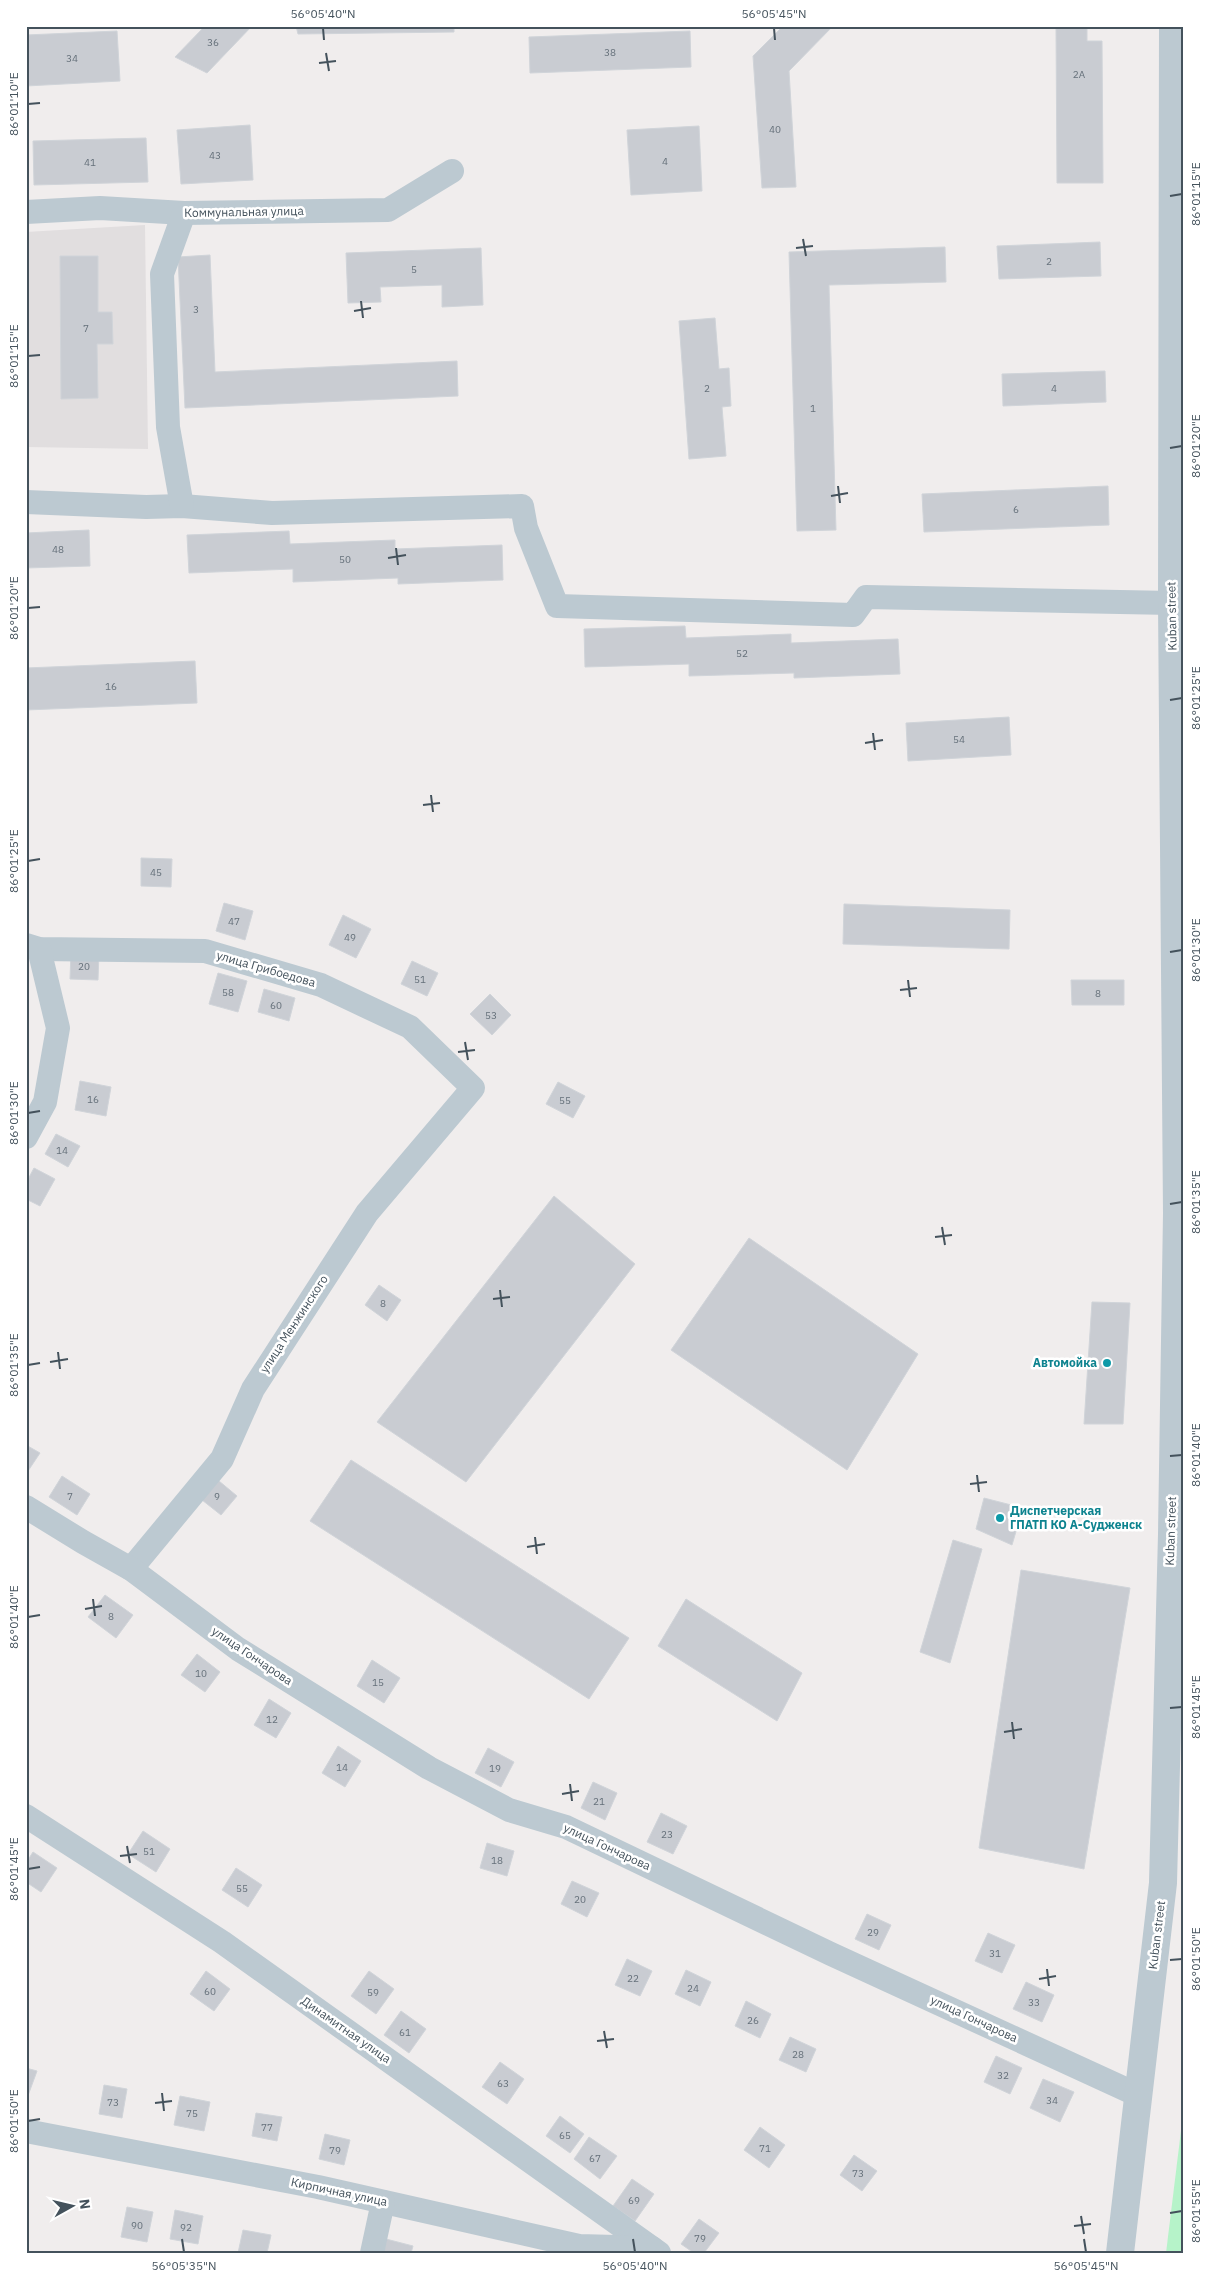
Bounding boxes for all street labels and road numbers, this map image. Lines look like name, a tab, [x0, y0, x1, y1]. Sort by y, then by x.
street label: Коммунальная улица	[184, 203, 305, 220]
street label: Kuban street	[1163, 581, 1180, 651]
street label: улица Грибоедова	[215, 947, 318, 990]
street label: улица Менжинского	[256, 1272, 331, 1375]
street label: Kuban street	[1162, 1496, 1179, 1566]
street label: улица Гончарова	[209, 1623, 296, 1688]
street label: улица Гончарова	[561, 1820, 654, 1874]
street label: Kuban street	[1145, 1900, 1168, 1970]
street label: улица Гончарова	[928, 1992, 1021, 2046]
street label: Динамитная улица	[298, 1993, 395, 2067]
street label: Кирпичная улица	[290, 2174, 389, 2209]

